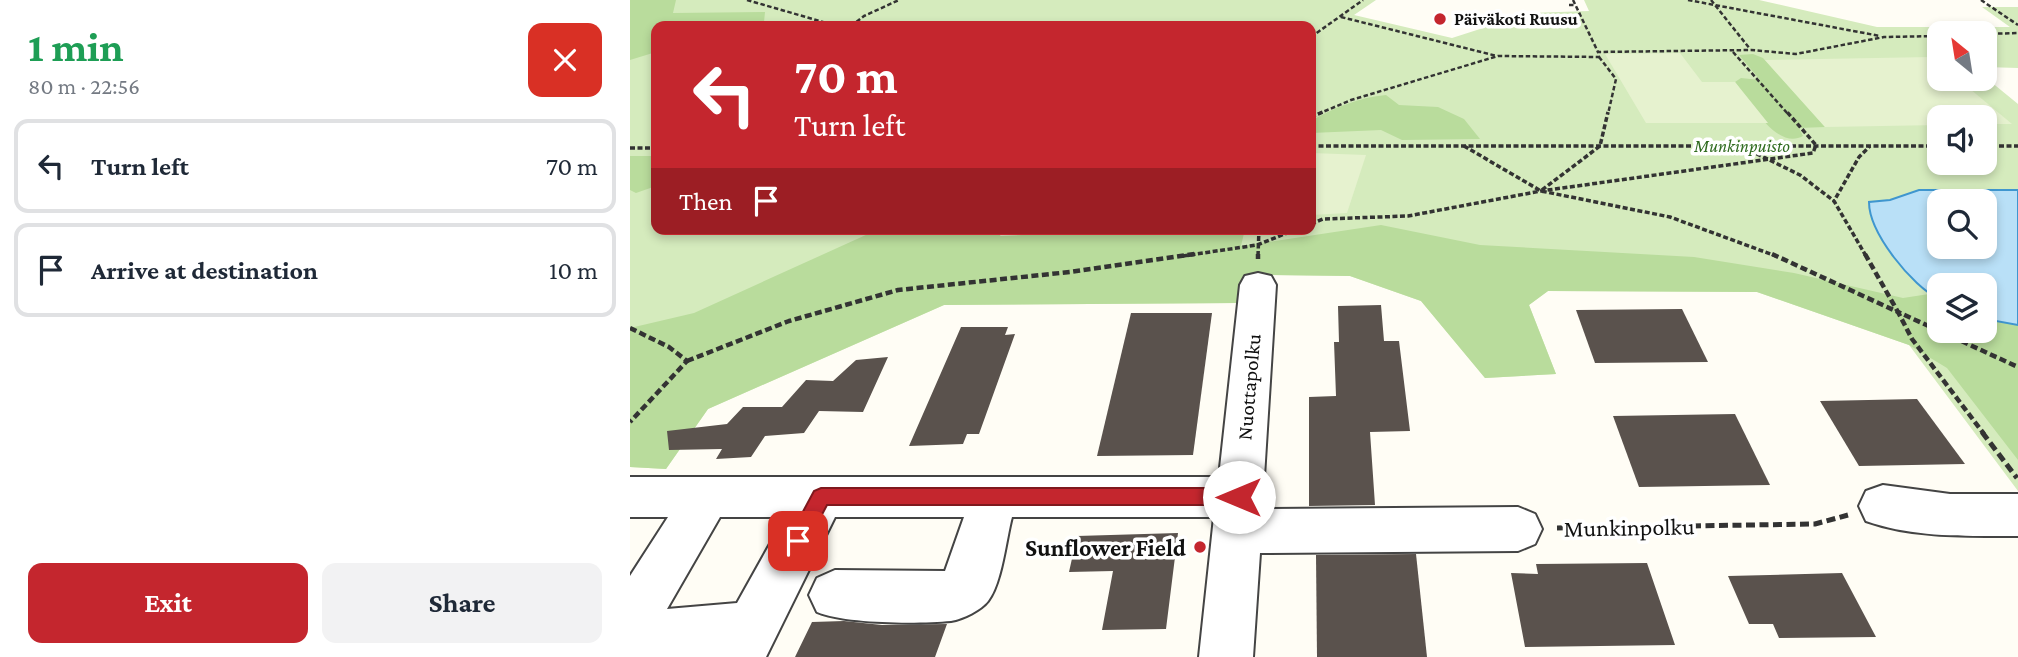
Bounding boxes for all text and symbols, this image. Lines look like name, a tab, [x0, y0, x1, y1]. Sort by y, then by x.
place label: Päiväkoti Ruusu	[1454, 9, 1579, 29]
marker: Päiväkoti Ruusu	[1432, 11, 1448, 27]
north arrow	[1927, 21, 1997, 91]
map controls	[1927, 21, 1997, 343]
text: 1 min	[28, 23, 124, 70]
button: close	[528, 23, 602, 97]
icon: left	[679, 49, 770, 140]
text: 70 m	[794, 49, 898, 104]
text: 80 m · 22:56	[28, 73, 140, 99]
button: sound	[1927, 105, 1997, 175]
text: Turn left	[794, 107, 905, 143]
park label: Munkinpuisto	[1693, 136, 1790, 156]
icon: left	[32, 147, 70, 185]
text: Turn left	[91, 152, 189, 181]
text: 70 m	[546, 152, 598, 181]
icon: arrive	[747, 182, 785, 220]
text: Then	[679, 187, 733, 216]
button: search	[1927, 189, 1997, 259]
icon: arrive	[32, 251, 70, 289]
text: Arrive at destination	[91, 256, 318, 285]
text: 10 m	[549, 256, 598, 285]
button: layers	[1927, 273, 1997, 343]
street label: Nuottapolku	[1232, 333, 1266, 441]
position arrow	[1202, 460, 1276, 534]
pin	[768, 511, 828, 571]
street label: Munkinpolku	[1563, 512, 1695, 542]
icon: arrive	[779, 522, 817, 560]
place label: Sunflower Field	[1025, 534, 1186, 561]
marker: Sunflower Field	[1192, 539, 1208, 555]
button: Exit	[28, 563, 308, 643]
button: Share	[322, 563, 602, 643]

